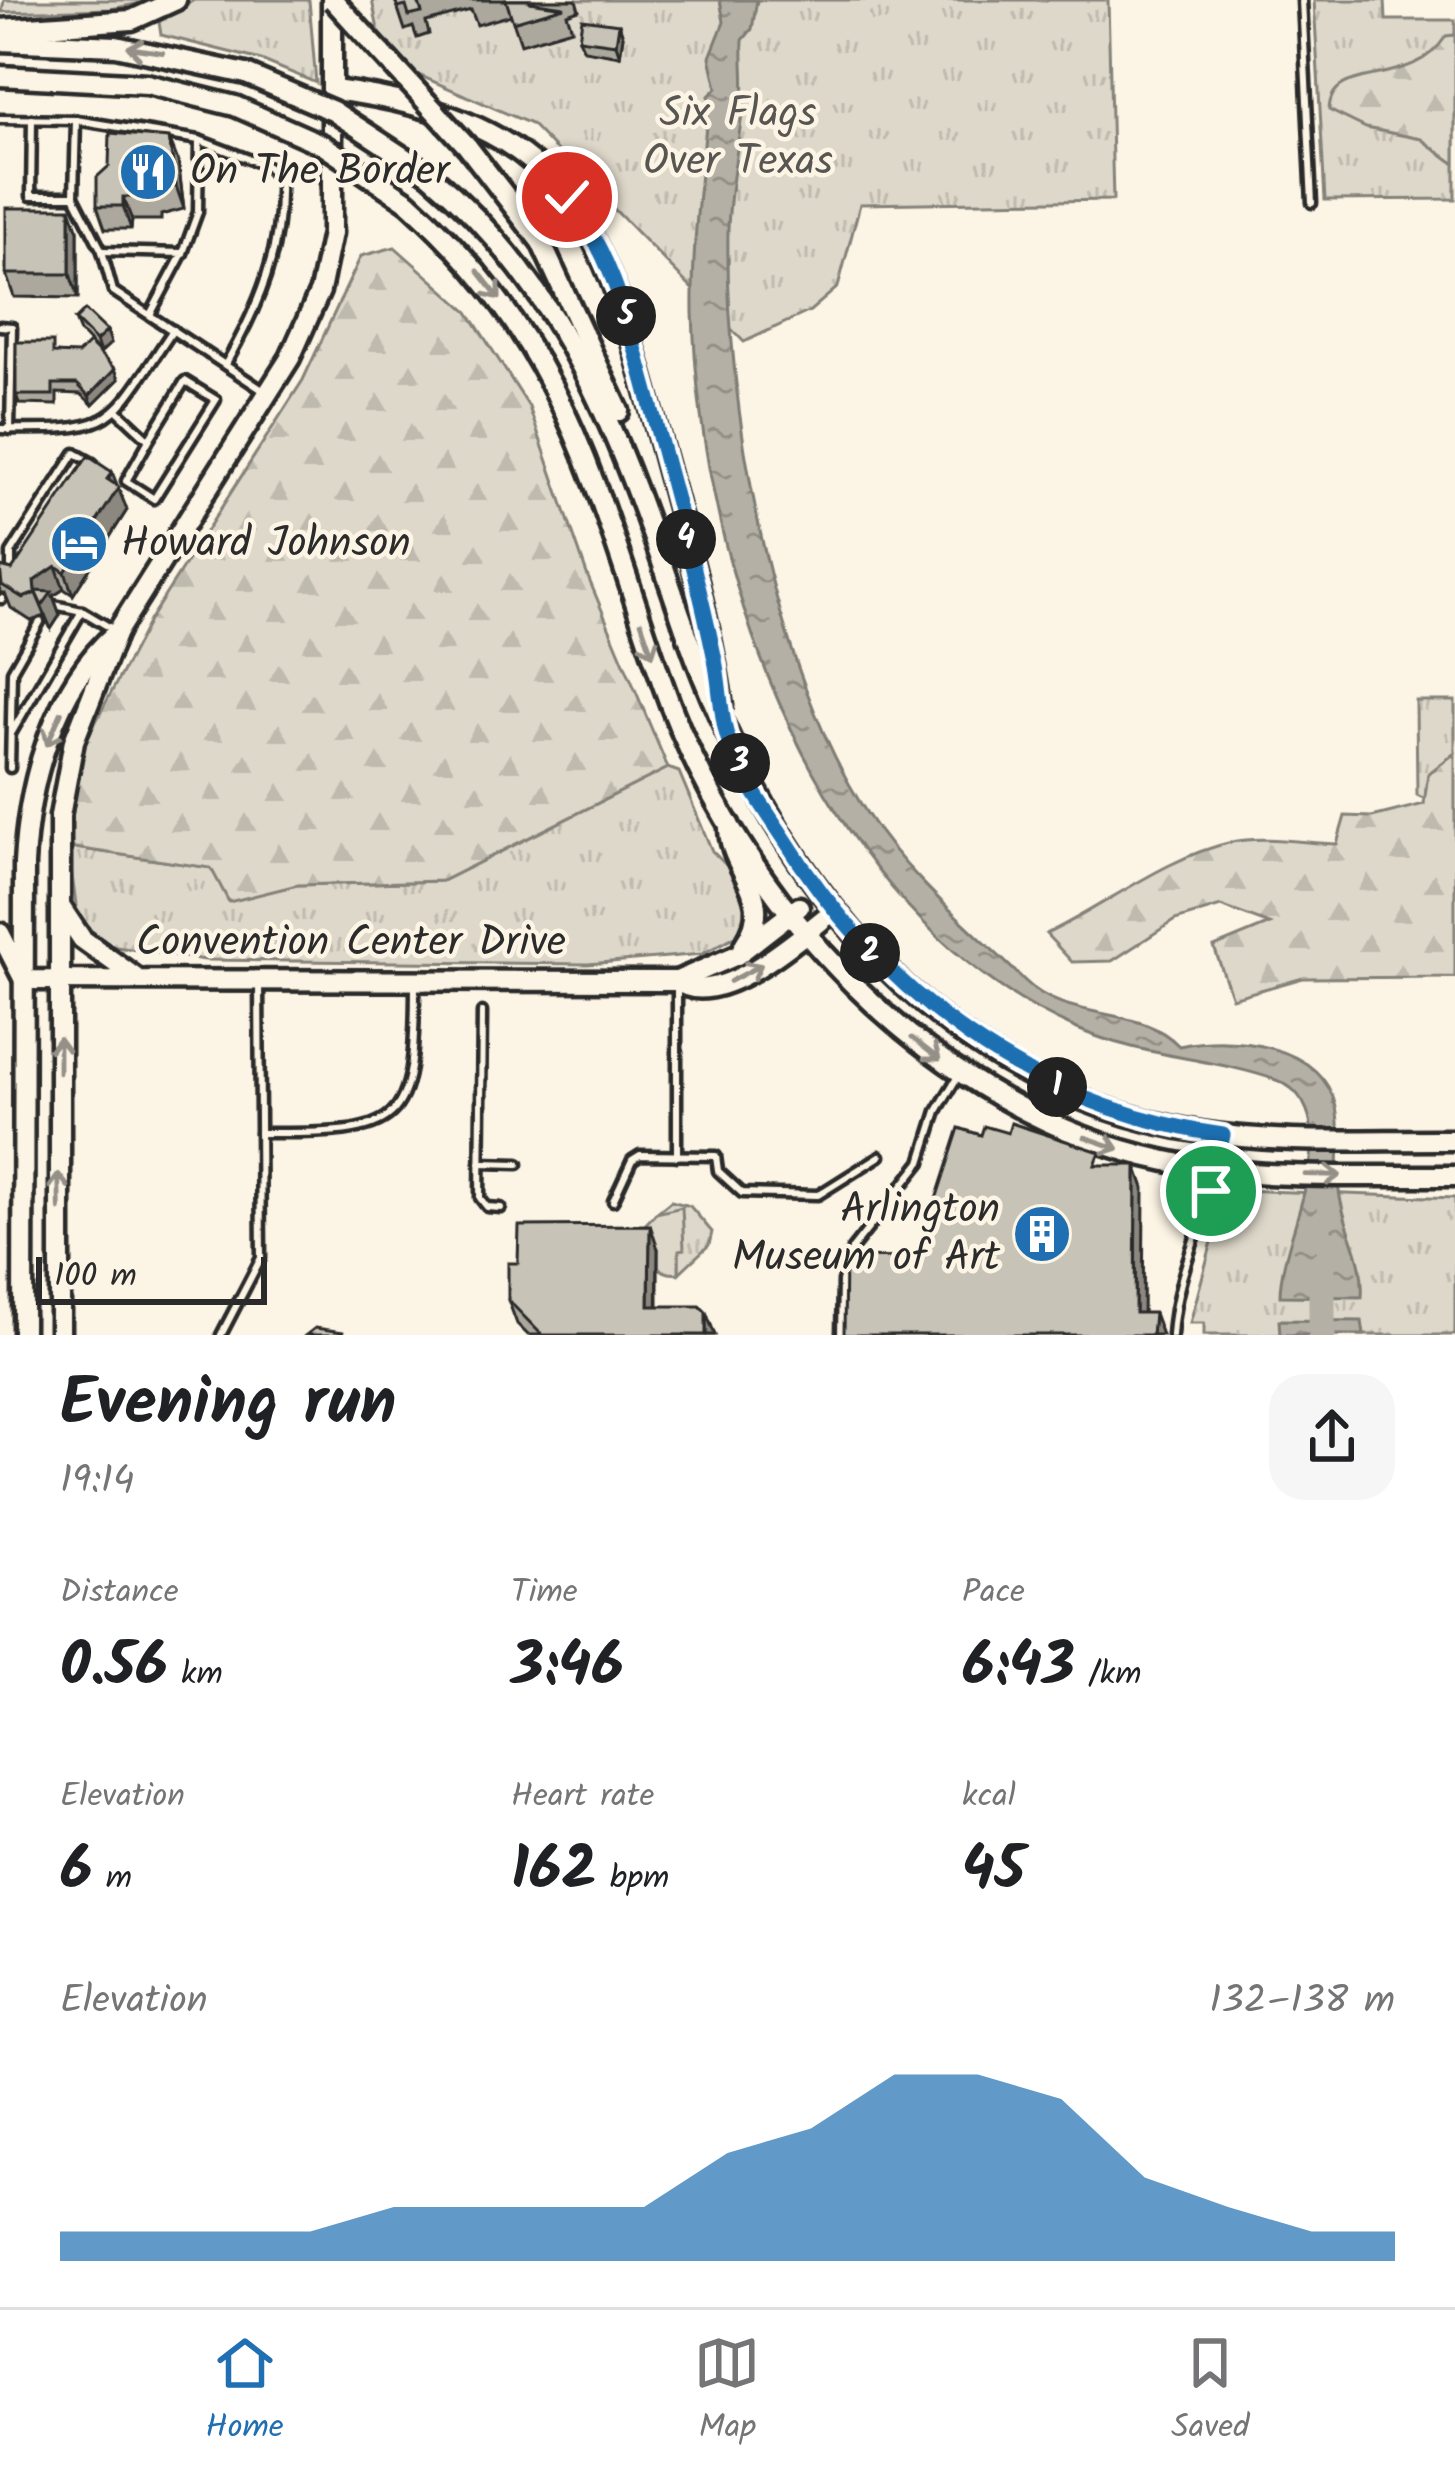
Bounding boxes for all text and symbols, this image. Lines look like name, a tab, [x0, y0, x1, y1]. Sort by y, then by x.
one-way arrow	[126, 38, 165, 61]
park label: Six Flags Over Texas	[643, 81, 833, 196]
place label: On The Border	[190, 139, 451, 206]
restaurant icon: On The Border	[117, 141, 179, 203]
pin	[516, 146, 618, 248]
icon: check	[534, 164, 600, 230]
one-way arrow	[475, 269, 502, 301]
pin: 5	[596, 286, 656, 346]
text: 5	[618, 289, 634, 342]
pin: 4	[656, 509, 716, 569]
place label: Howard Johnson	[121, 511, 411, 578]
text: 4	[677, 512, 695, 565]
hotel icon: Howard Johnson	[48, 513, 110, 575]
one-way arrow	[638, 619, 660, 657]
one-way arrow	[42, 710, 64, 746]
pin: 3	[710, 733, 770, 793]
text: 3	[731, 736, 749, 789]
street label: Convention Center Drive	[136, 910, 566, 977]
pin: 2	[840, 923, 900, 983]
text: 2	[860, 926, 880, 979]
one-way arrow	[728, 960, 763, 983]
one-way arrow	[910, 1035, 942, 1062]
one-way arrow	[47, 1036, 70, 1075]
pin: 1	[1027, 1057, 1087, 1117]
text: 1	[1052, 1060, 1062, 1113]
one-way arrow	[1083, 1134, 1120, 1155]
pin	[1160, 1140, 1262, 1242]
icon: arrive	[1178, 1158, 1244, 1224]
one-way arrow	[1303, 1163, 1342, 1186]
one-way arrow	[47, 1172, 70, 1211]
place label: Arlington Museum of Art	[732, 1177, 1001, 1292]
building icon: Arlington Museum of Art	[1011, 1203, 1073, 1265]
scale bar	[36, 1251, 267, 1304]
text: 100 m	[54, 1251, 137, 1304]
text: Evening run	[60, 1353, 396, 1458]
button: share	[1269, 1374, 1395, 1500]
text: 19:14	[60, 1451, 135, 1513]
text: Distance	[60, 1567, 179, 1620]
text: Time	[511, 1567, 578, 1620]
text: Pace	[962, 1567, 1025, 1620]
text: 0.56	[60, 1620, 168, 1716]
text: 3:46	[511, 1620, 624, 1716]
text: 6:43	[962, 1620, 1075, 1716]
text: km	[168, 1649, 223, 1702]
text: /km	[1075, 1649, 1141, 1702]
text: Elevation	[60, 1771, 185, 1824]
text: Heart rate	[511, 1771, 654, 1824]
text: kcal	[962, 1771, 1016, 1824]
text: 6	[60, 1824, 93, 1920]
text: 162	[511, 1824, 597, 1920]
text: 45	[962, 1824, 1025, 1920]
text: m	[93, 1853, 132, 1906]
text: bpm	[597, 1853, 669, 1906]
text: Elevation	[60, 1971, 208, 2033]
text: 132–138 m	[1209, 1971, 1395, 2033]
tab: Home	[205, 2330, 284, 2455]
tab: Map	[694, 2330, 760, 2455]
tab: Saved	[1171, 2330, 1250, 2455]

